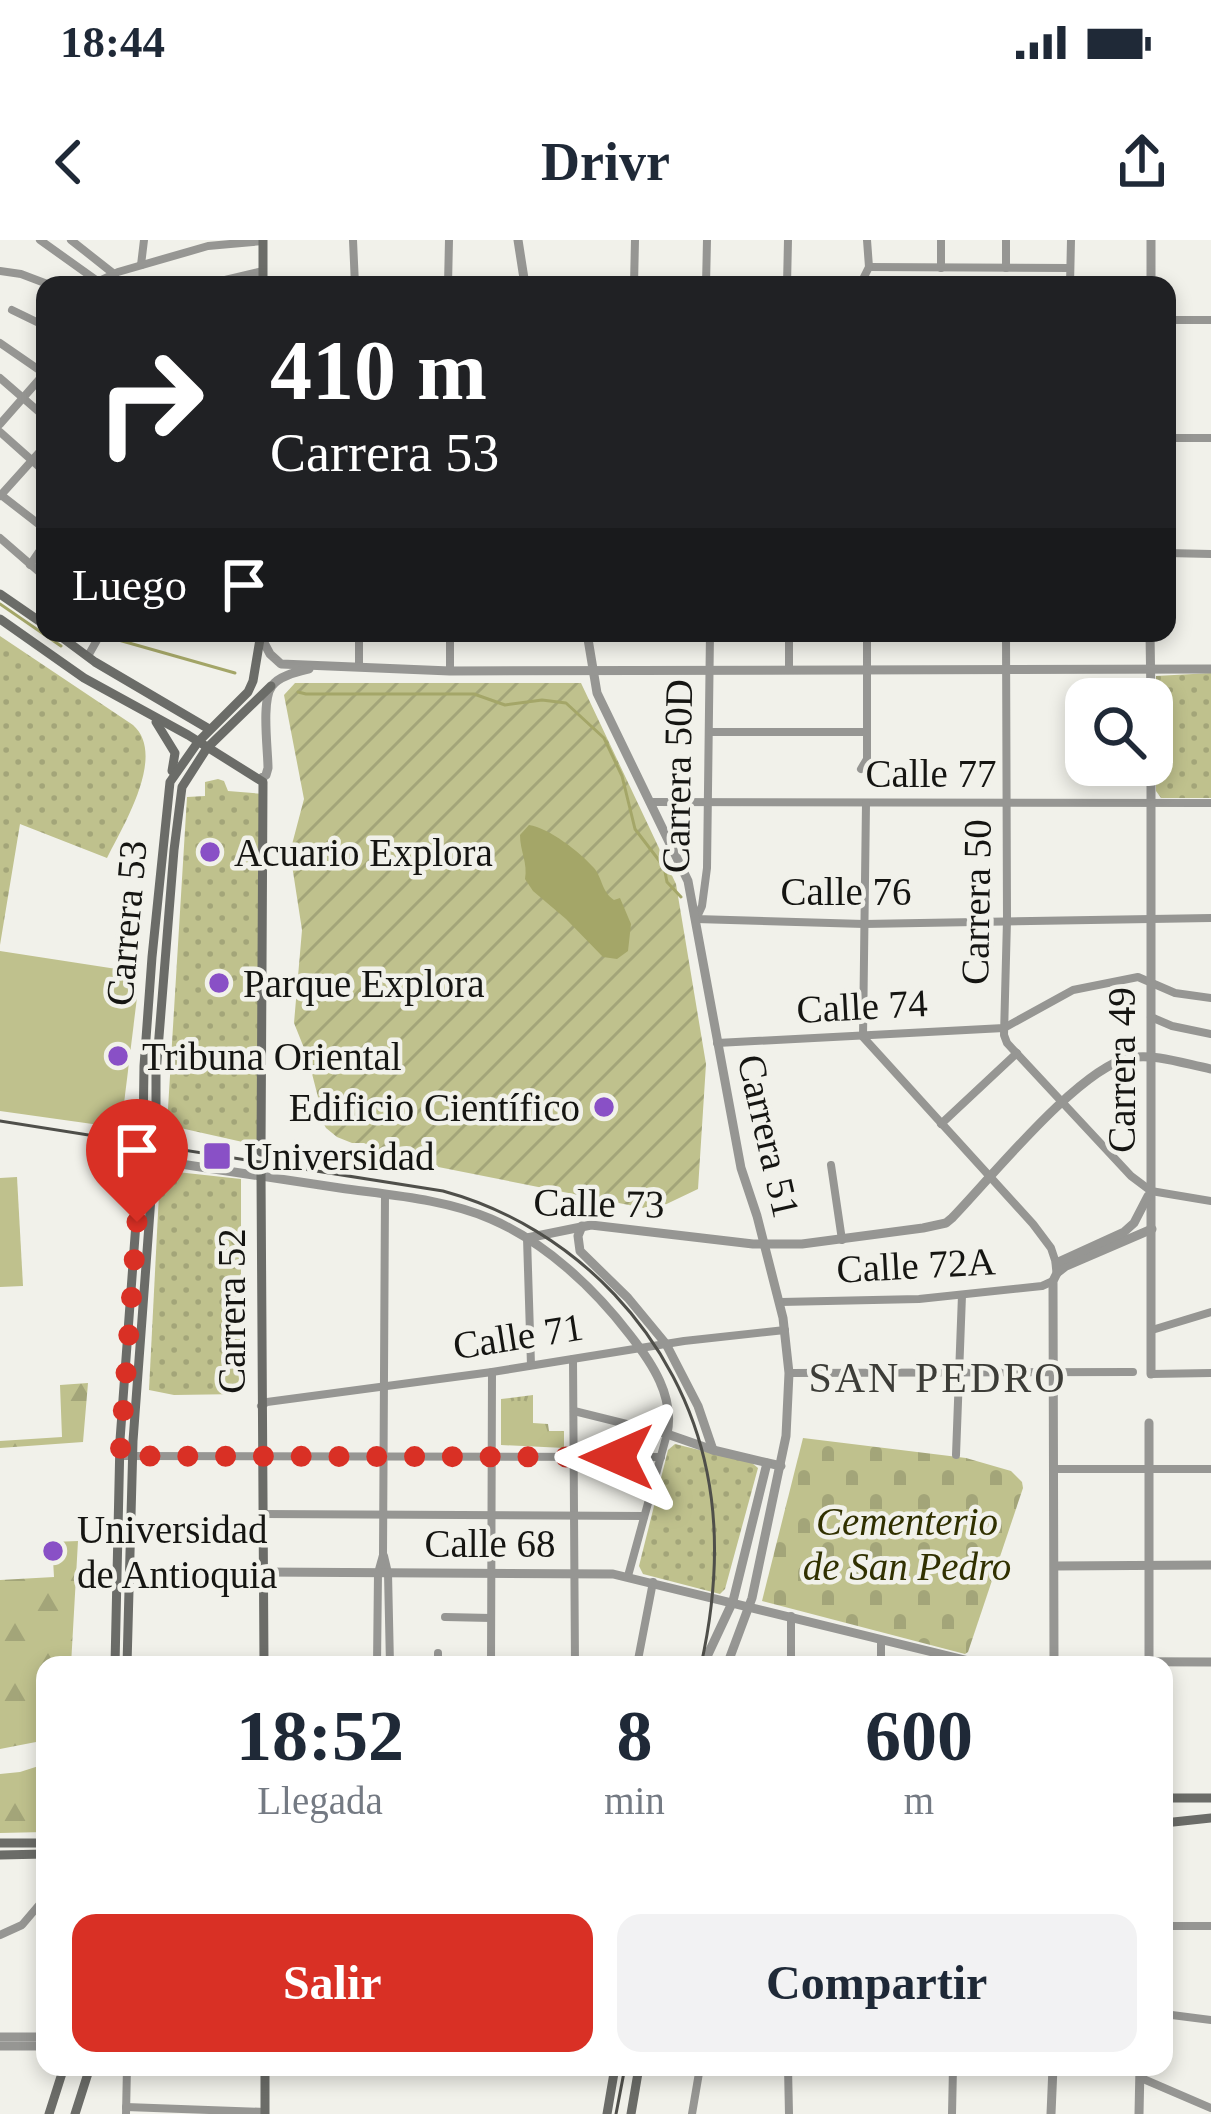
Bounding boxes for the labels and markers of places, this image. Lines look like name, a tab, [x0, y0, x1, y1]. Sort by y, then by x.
place label: Acuario Explora	[234, 831, 493, 875]
marker: Acuario Explora	[197, 839, 223, 865]
place label: Parque Explora	[243, 962, 485, 1006]
marker: Parque Explora	[206, 970, 232, 996]
place label: Tribuna Oriental	[142, 1035, 402, 1078]
marker: Tribuna Oriental	[105, 1043, 131, 1069]
place label: Edificio Científico	[289, 1086, 580, 1129]
marker: Edificio Científico	[591, 1094, 617, 1120]
pin	[86, 1099, 188, 1222]
place label: Universidad	[244, 1135, 435, 1178]
marker: Universidad	[201, 1140, 233, 1172]
place label: Universidad de Antioquia	[77, 1508, 277, 1597]
marker: Universidad de Antioquia	[40, 1538, 66, 1564]

